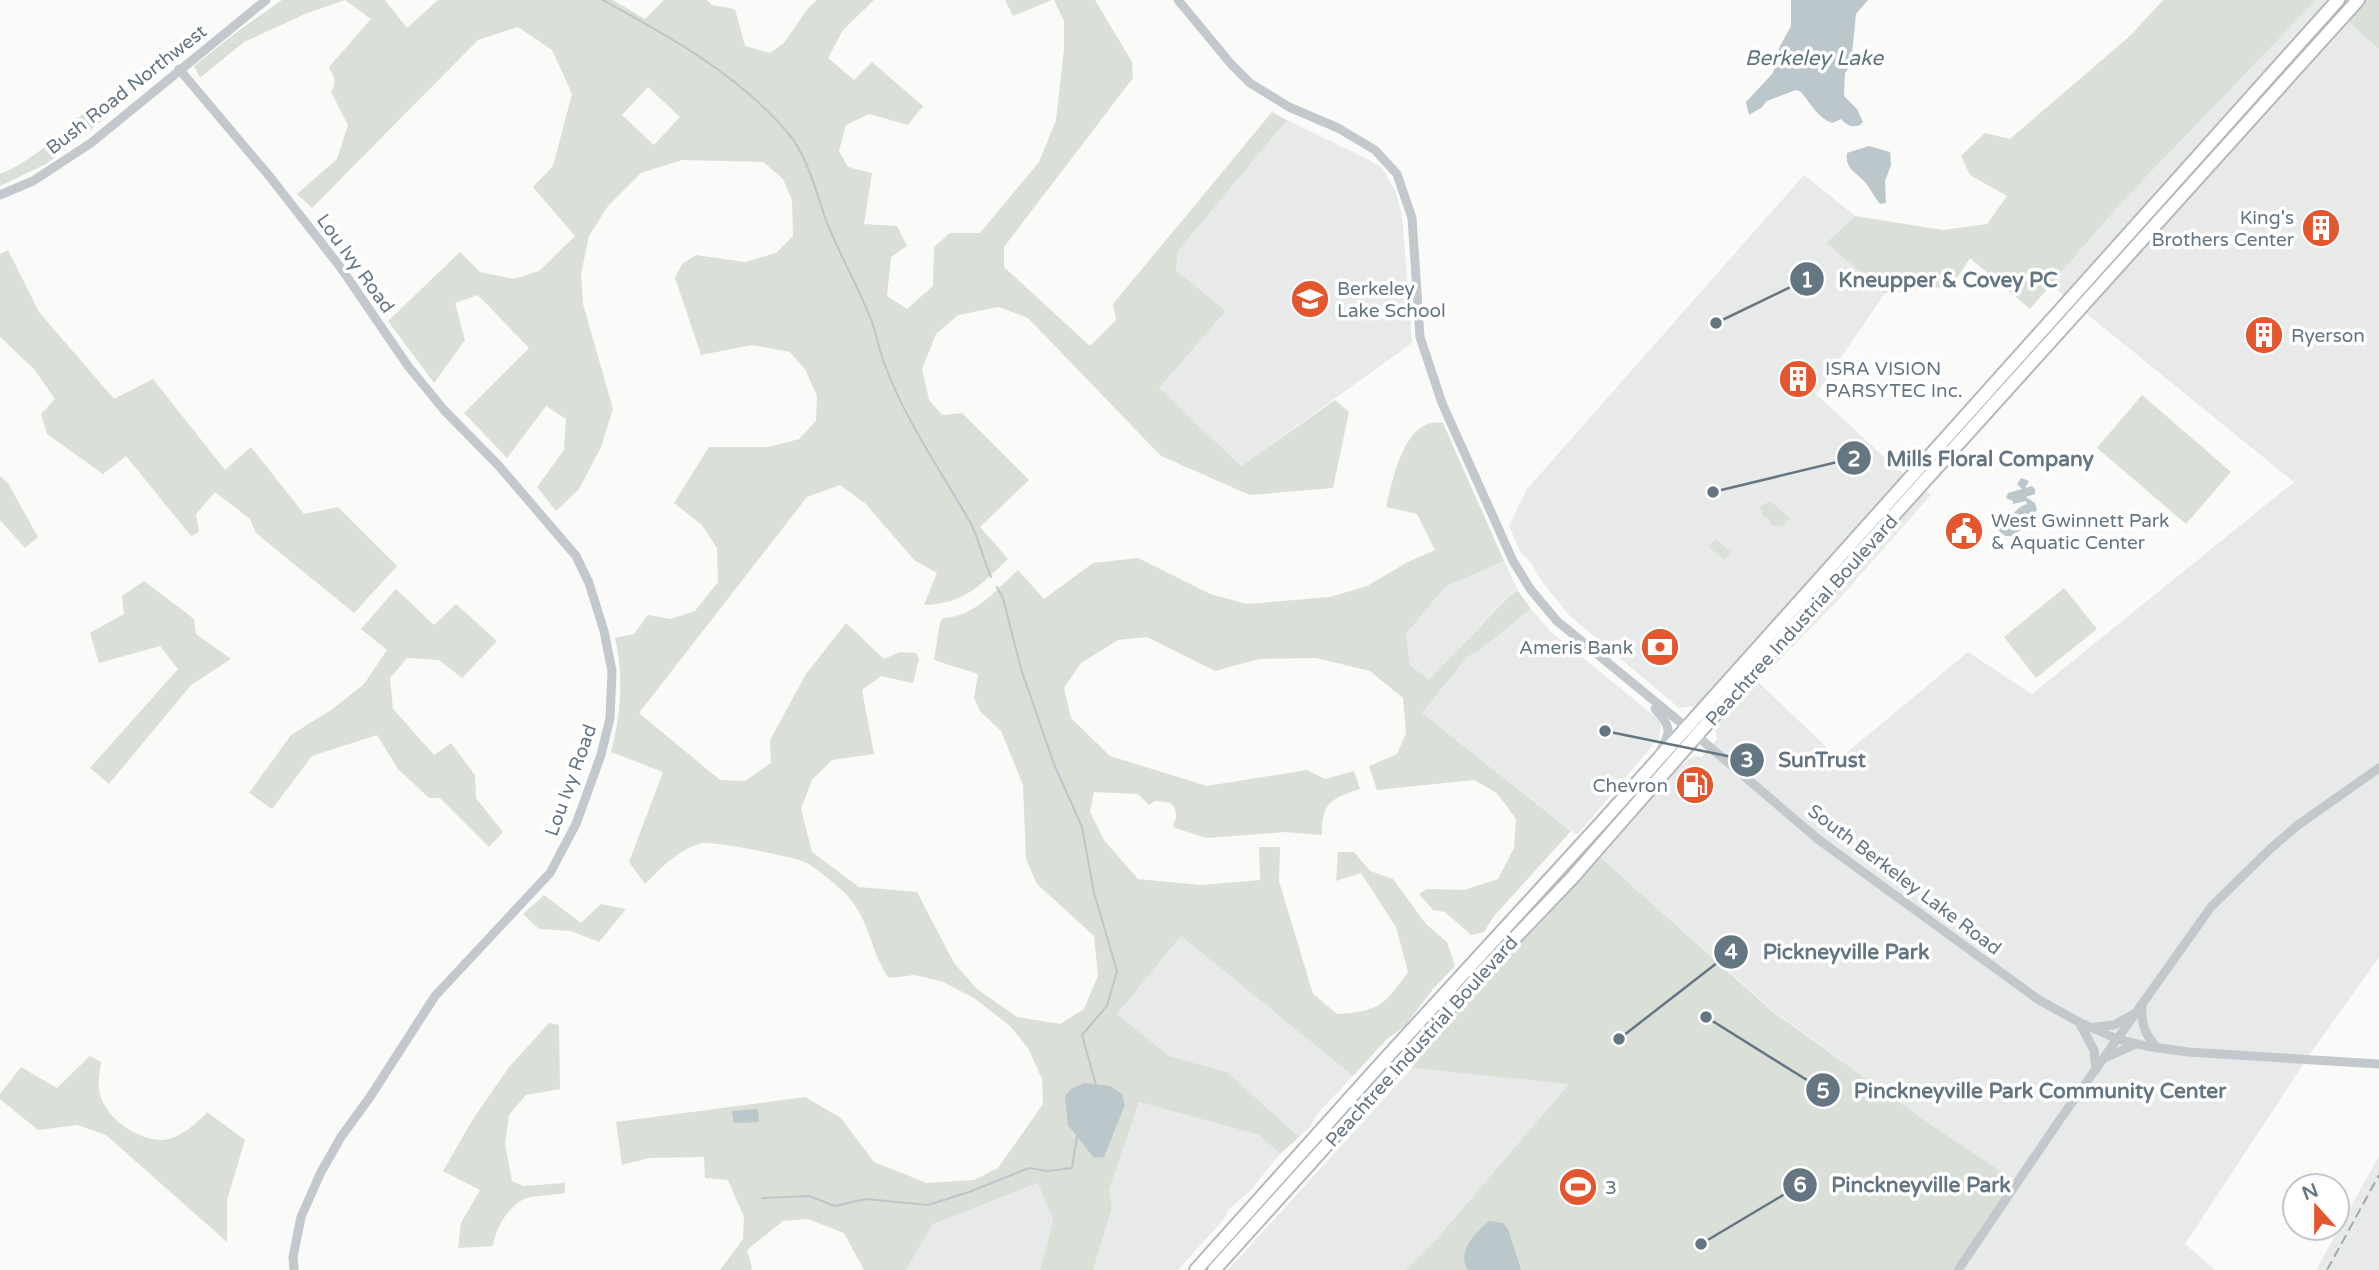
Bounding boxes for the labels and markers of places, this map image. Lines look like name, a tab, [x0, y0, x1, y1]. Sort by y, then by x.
place label: King's Brothers Center	[2151, 207, 2295, 251]
building icon: King's Brothers Center	[2300, 207, 2342, 249]
callout: Kneupper & Covey PC	[1790, 258, 2072, 300]
school or university icon: Berkeley Lake School	[1289, 278, 1331, 320]
place label: Berkeley Lake School	[1337, 278, 1446, 322]
building icon: Ryerson	[2243, 314, 2285, 356]
place label: Ryerson	[2291, 325, 2365, 347]
building icon: ISRA VISION PARSYTEC Inc.	[1777, 358, 1819, 400]
place label: ISRA VISION PARSYTEC Inc.	[1825, 358, 1963, 402]
callout: Mills Floral Company	[1837, 437, 2108, 479]
public building icon: West Gwinnett Park & Aquatic Center	[1943, 510, 1985, 552]
place label: West Gwinnett Park & Aquatic Center	[1991, 510, 2169, 554]
bank icon: Ameris Bank	[1639, 626, 1681, 668]
place label: Ameris Bank	[1519, 637, 1633, 659]
callout: SunTrust	[1729, 739, 1880, 781]
fuel station icon: Chevron	[1674, 764, 1716, 806]
place label: Chevron	[1592, 775, 1668, 797]
callout: Pickneyville Park	[1714, 931, 1943, 973]
callout: Pinckneyville Park Community Center	[1805, 1069, 2240, 1111]
callout: Pinckneyville Park	[1782, 1164, 2025, 1206]
sports icon: 3	[1557, 1166, 1599, 1208]
place label: 3	[1605, 1177, 1617, 1199]

